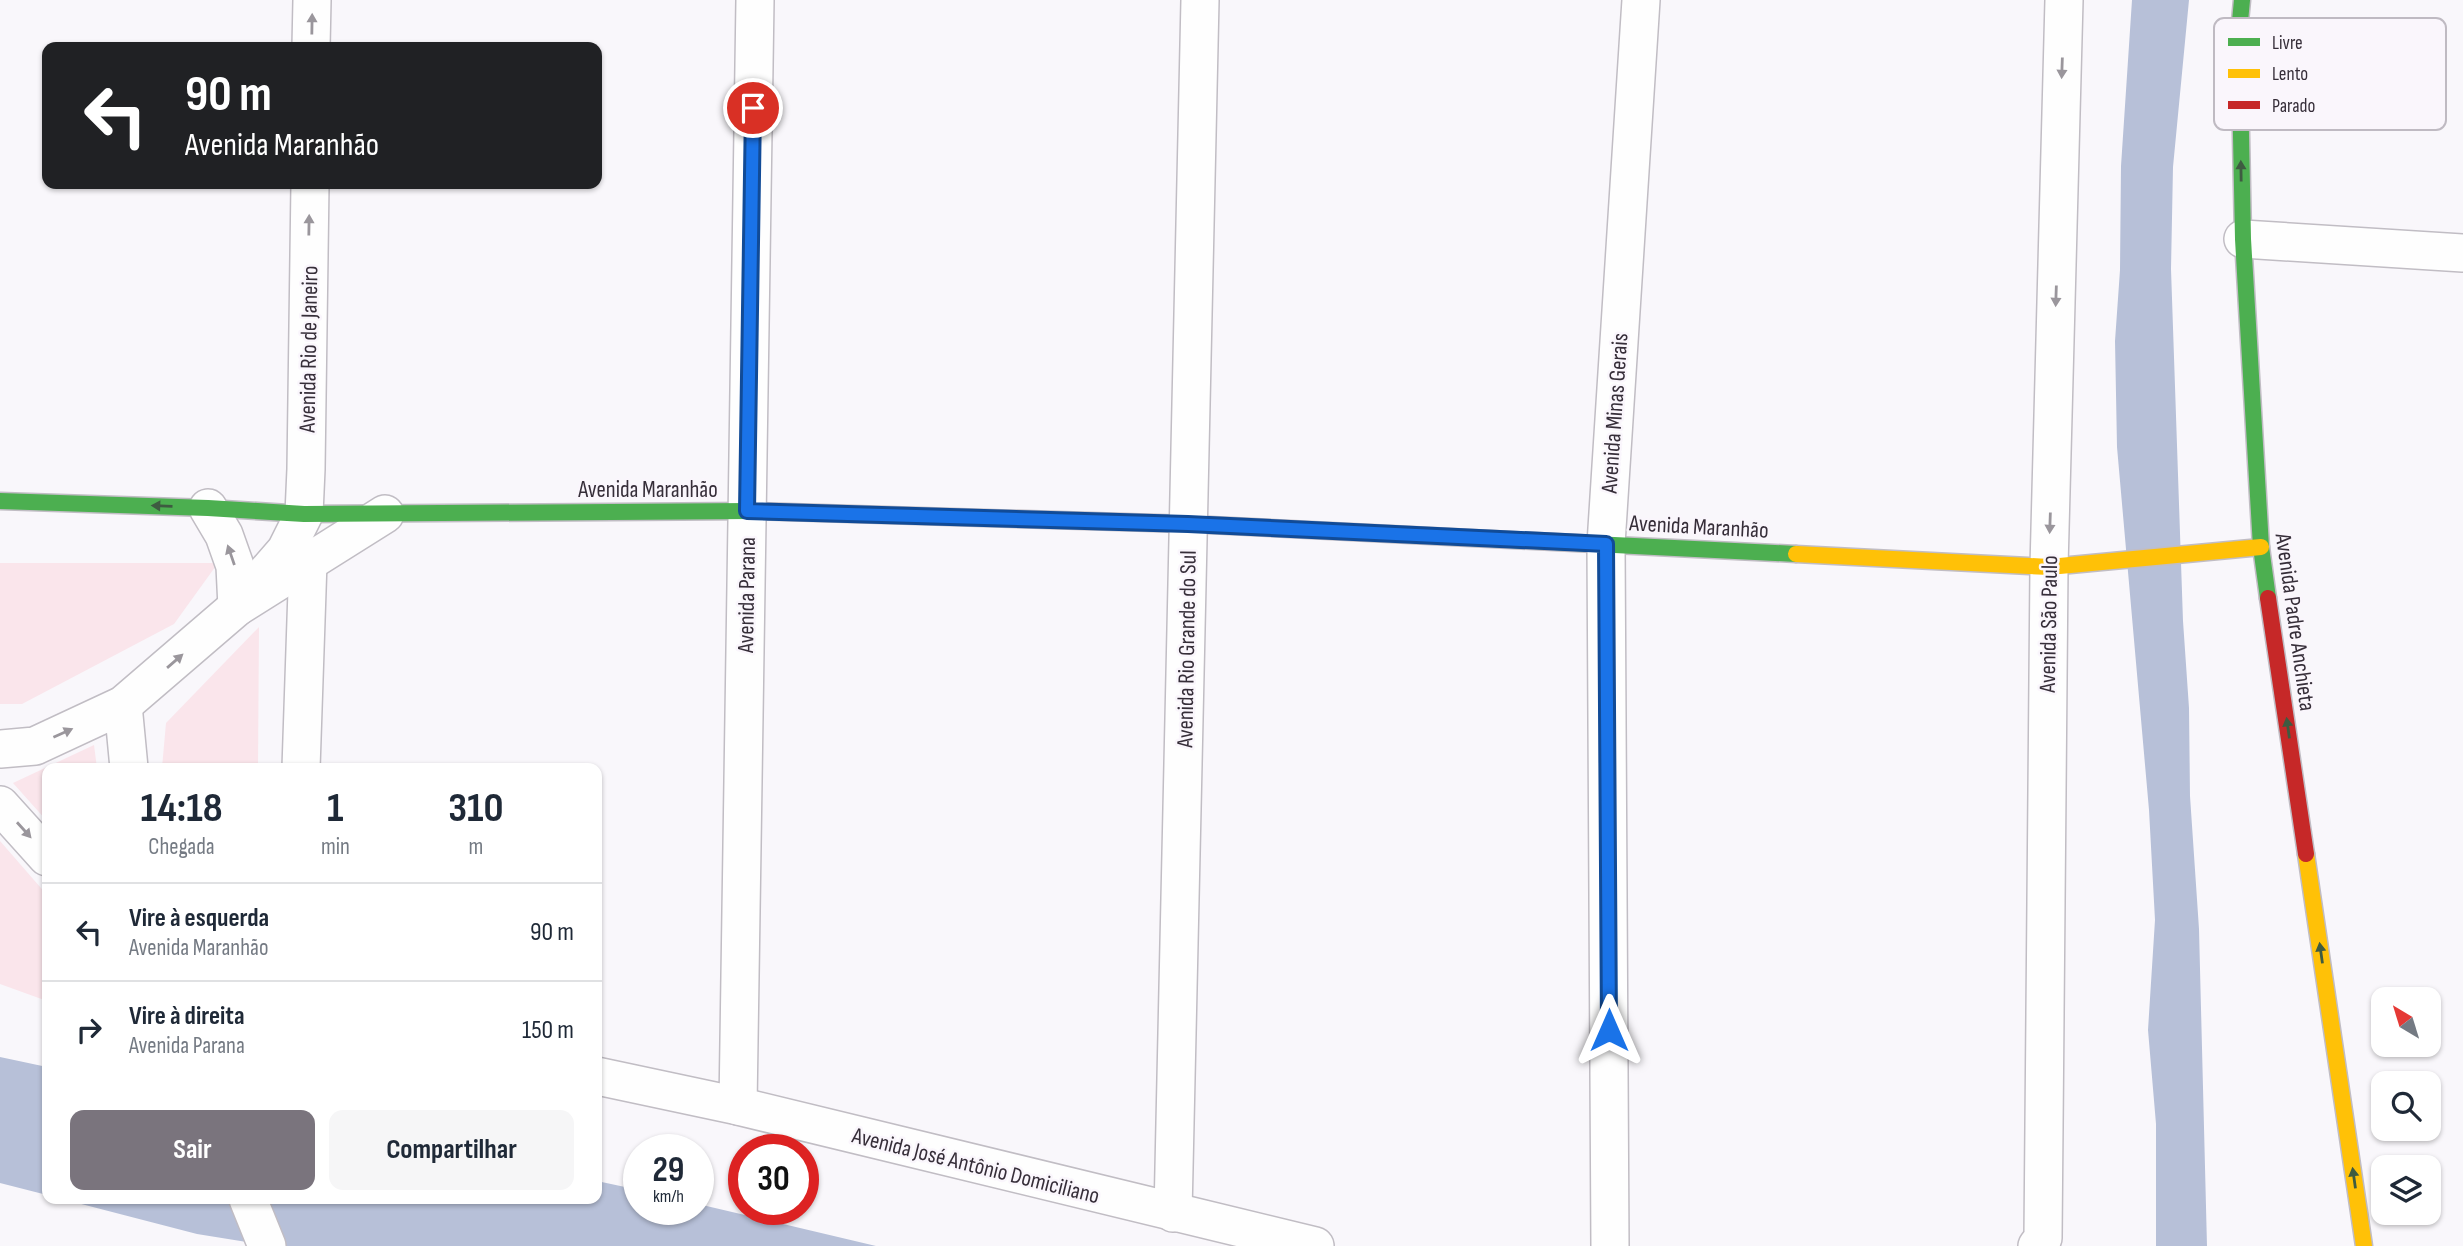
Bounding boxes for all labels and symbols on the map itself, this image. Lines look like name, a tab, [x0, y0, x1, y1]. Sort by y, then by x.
one-way arrow	[306, 12, 318, 34]
legend	[2214, 18, 2446, 130]
text: Livre	[2272, 32, 2303, 55]
one-way arrow	[2057, 57, 2068, 79]
text: Lento	[2272, 63, 2308, 86]
pin	[723, 78, 783, 138]
text: Parado	[2272, 95, 2315, 118]
one-way arrow	[2235, 160, 2247, 182]
one-way arrow	[303, 214, 315, 236]
street label: Avenida Rio de Janeiro	[294, 265, 324, 434]
one-way arrow	[2050, 285, 2062, 307]
street label: Avenida Minas Gerais	[1595, 332, 1635, 495]
street label: Avenida Maranhão	[577, 476, 718, 504]
one-way arrow	[151, 500, 173, 512]
street label: Avenida Maranhão	[1628, 509, 1769, 545]
one-way arrow	[2044, 512, 2056, 534]
street label: Avenida Padre Anchieta	[2269, 531, 2321, 713]
street label: Avenida Parana	[732, 537, 762, 654]
one-way arrow	[225, 545, 236, 566]
street label: Avenida Rio Grande do Sul	[1171, 550, 1203, 749]
street label: Avenida São Paulo	[2034, 555, 2064, 694]
one-way arrow	[166, 653, 184, 669]
one-way arrow	[2282, 717, 2293, 739]
one-way arrow	[53, 727, 73, 739]
one-way arrow	[16, 822, 31, 839]
one-way arrow	[2315, 942, 2326, 964]
north arrow	[2371, 987, 2441, 1057]
position arrow	[1572, 993, 1646, 1067]
street label: Avenida José Antônio Domiciliano	[848, 1121, 1102, 1210]
speed limit sign: 30	[728, 1134, 819, 1225]
one-way arrow	[2348, 1167, 2359, 1189]

